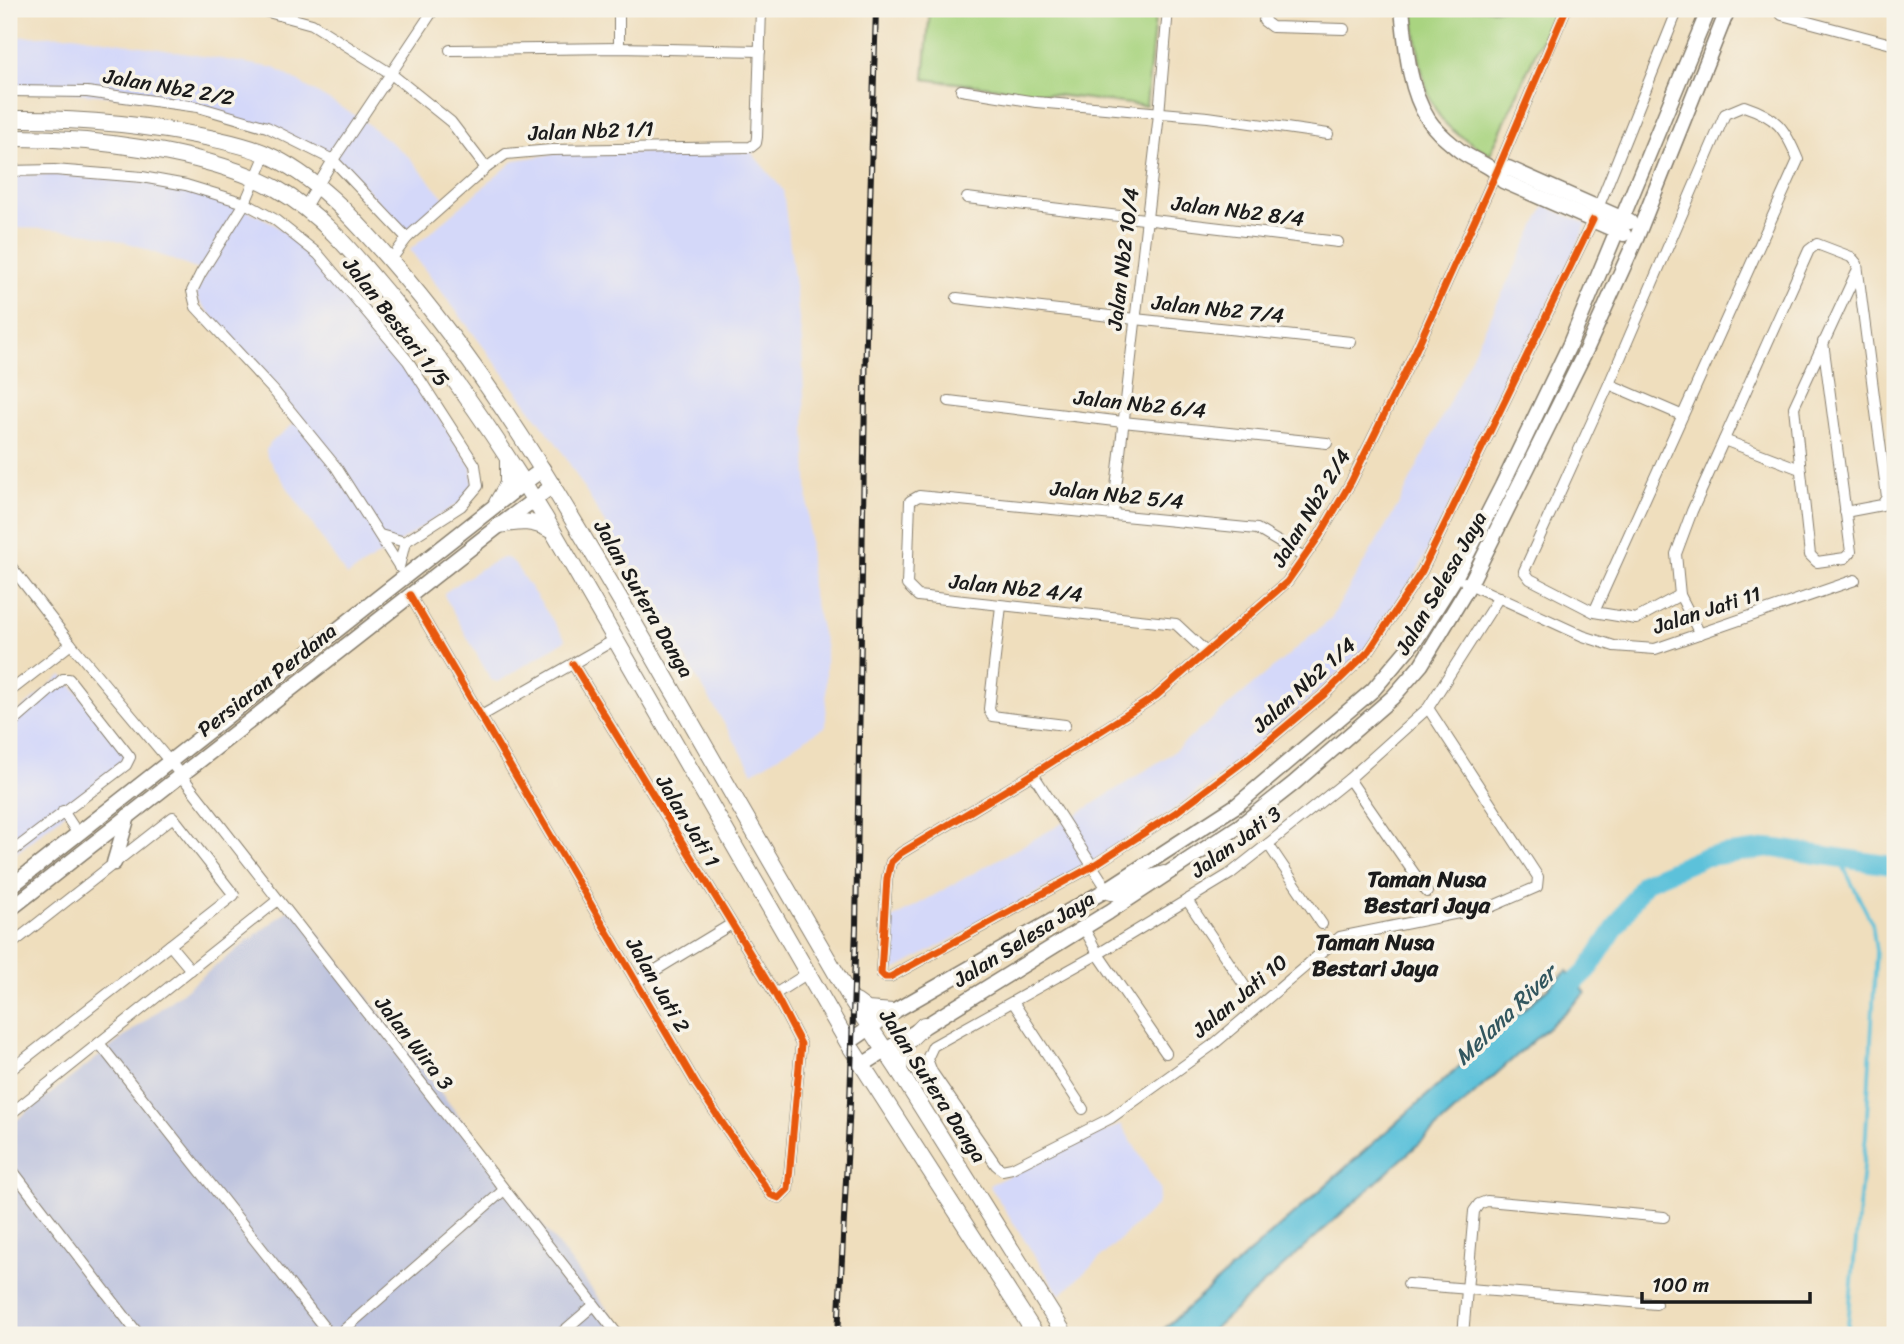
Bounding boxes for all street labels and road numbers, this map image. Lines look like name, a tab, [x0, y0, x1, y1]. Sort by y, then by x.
street label: Jalan Nb2 2/2	[100, 57, 237, 117]
street label: Jalan Nb2 1/1	[527, 110, 654, 152]
street label: Jalan Nb2 8/4	[1168, 184, 1307, 238]
street label: Jalan Nb2 10/4	[1095, 186, 1151, 333]
street label: Jalan Bestari 1/5	[332, 247, 460, 396]
street label: Jalan Nb2 7/4	[1149, 283, 1286, 335]
street label: Jalan Nb2 6/4	[1071, 378, 1208, 430]
street label: Jalan Nb2 2/4	[1260, 441, 1362, 576]
street label: Jalan Nb2 5/4	[1048, 469, 1185, 521]
street label: Jalan Selesa Jaya	[1384, 503, 1498, 663]
street label: Jalan Sutera Danga	[583, 512, 705, 686]
street label: Jalan Nb2 4/4	[946, 562, 1085, 614]
street label: Jalan Jati 11	[1647, 575, 1766, 646]
street label: Persiaran Perdana	[188, 613, 346, 747]
street label: Jalan Nb2 1/4	[1242, 627, 1365, 743]
street label: Jalan Jati 1	[645, 766, 731, 875]
street label: Jalan Jati 3	[1181, 795, 1290, 889]
street label: Jalan Selesa Jaya	[945, 880, 1103, 998]
street label: Jalan Jati 2	[615, 929, 701, 1040]
street label: Jalan Jati 10	[1183, 944, 1297, 1049]
street label: Jalan Wira 3	[364, 986, 464, 1099]
street label: Jalan Sutera Danga	[868, 1000, 998, 1171]

